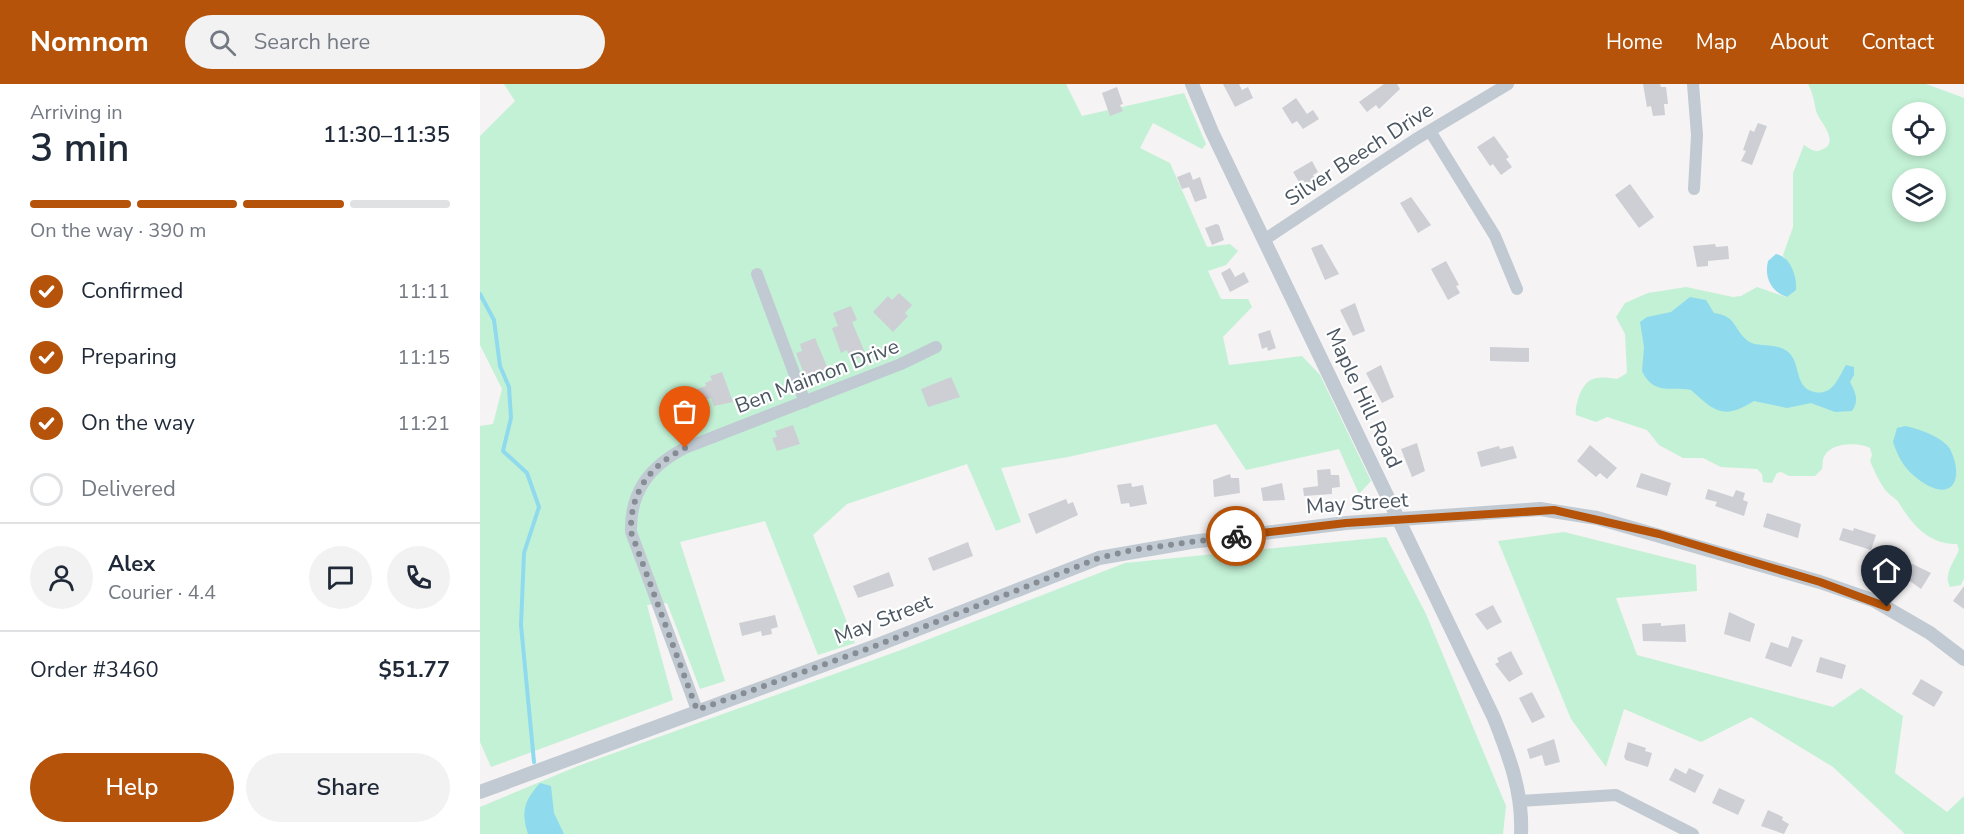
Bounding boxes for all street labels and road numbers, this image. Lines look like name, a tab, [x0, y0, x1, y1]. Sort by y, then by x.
street label: Silver Beech Drive	[1279, 95, 1439, 213]
street label: Maple Hill Road	[1319, 323, 1409, 473]
street label: Ben Maimon Drive	[731, 332, 903, 420]
street label: May Street	[1305, 485, 1410, 521]
street label: May Street	[830, 587, 936, 650]

